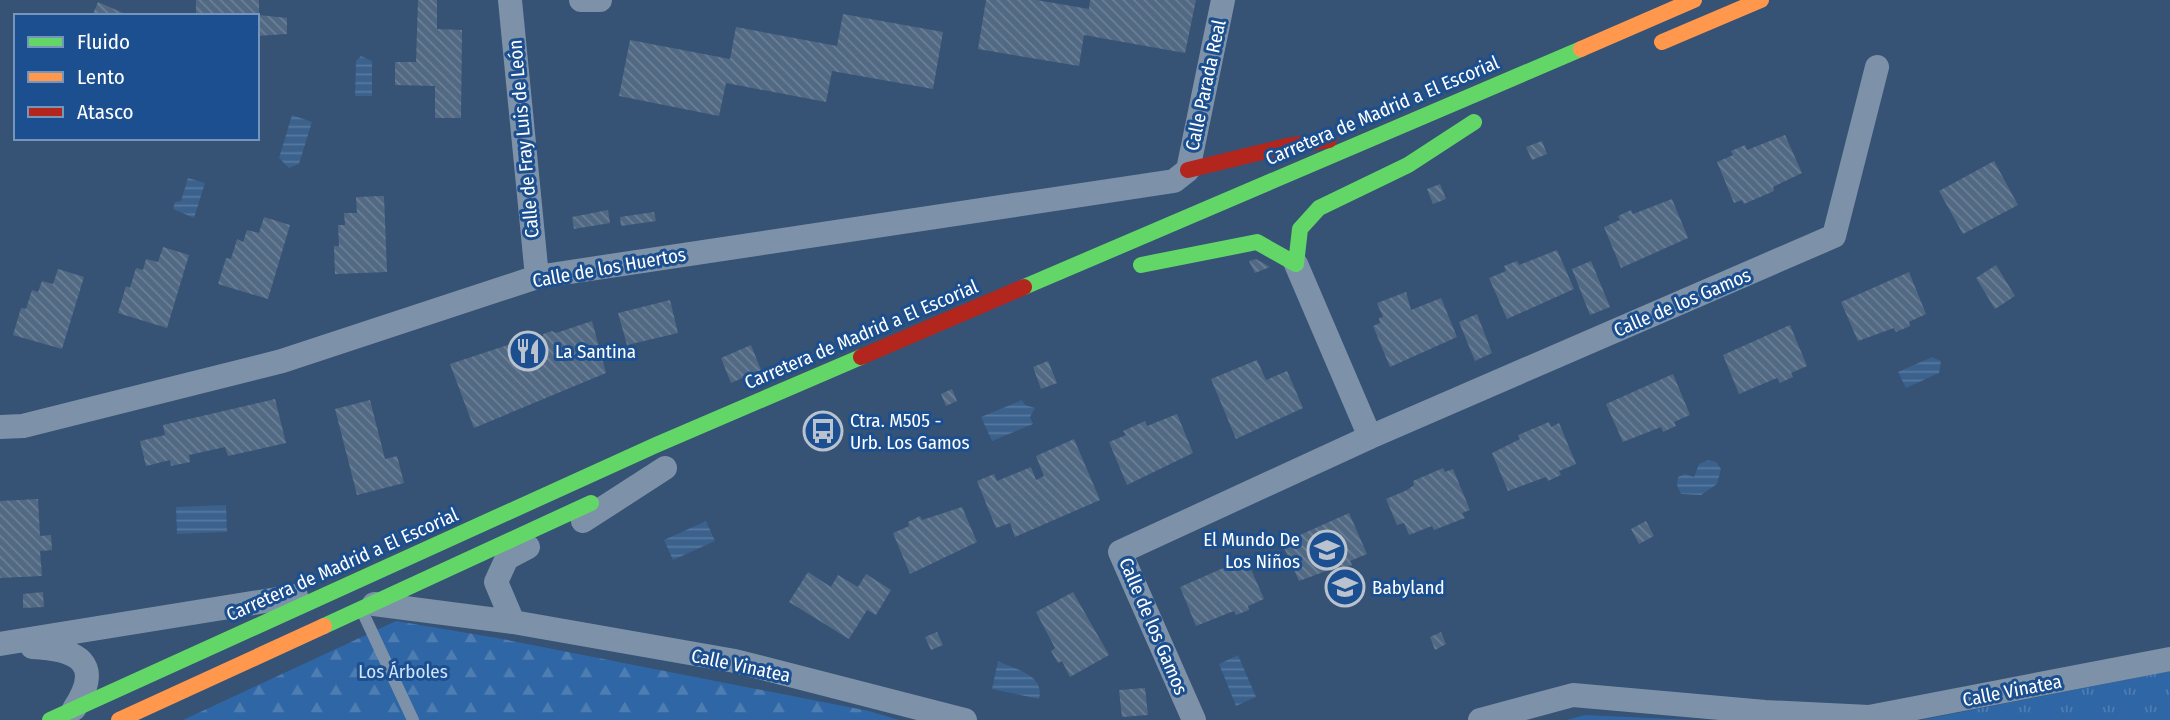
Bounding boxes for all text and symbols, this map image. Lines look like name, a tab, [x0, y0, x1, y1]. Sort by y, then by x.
legend	[14, 14, 259, 140]
street label: Calle Parada Real	[1180, 17, 1231, 153]
text: Fluido	[77, 29, 130, 55]
street label: Calle de Fray Luis de León	[503, 39, 544, 239]
street label: Carretera de Madrid a El Escorial	[1262, 51, 1502, 170]
text: Lento	[77, 64, 125, 90]
text: Atasco	[77, 99, 134, 125]
street label: Calle de los Huertos	[531, 243, 688, 292]
street label: Calle de los Gamos	[1610, 263, 1754, 342]
street label: Carretera de Madrid a El Escorial	[741, 275, 981, 394]
restaurant icon: La Santina	[507, 330, 549, 372]
place label: La Santina	[555, 340, 636, 363]
place label: Ctra. M505 - Urb. Los Gamos	[850, 409, 970, 454]
bus stop icon: Ctra. M505 - Urb. Los Gamos	[802, 410, 844, 452]
street label: Carretera de Madrid a El Escorial	[223, 503, 462, 626]
place label: El Mundo De Los Niños	[1203, 528, 1300, 573]
school or university icon: El Mundo De Los Niños	[1306, 529, 1348, 571]
street label: Calle de los Gamos	[1114, 554, 1193, 698]
school or university icon: Babyland	[1324, 566, 1366, 608]
place label: Babyland	[1372, 576, 1445, 599]
street label: Calle Vinatea	[689, 644, 792, 687]
park label: Los Árboles	[358, 660, 448, 683]
street label: Calle Vinatea	[1961, 670, 2064, 711]

